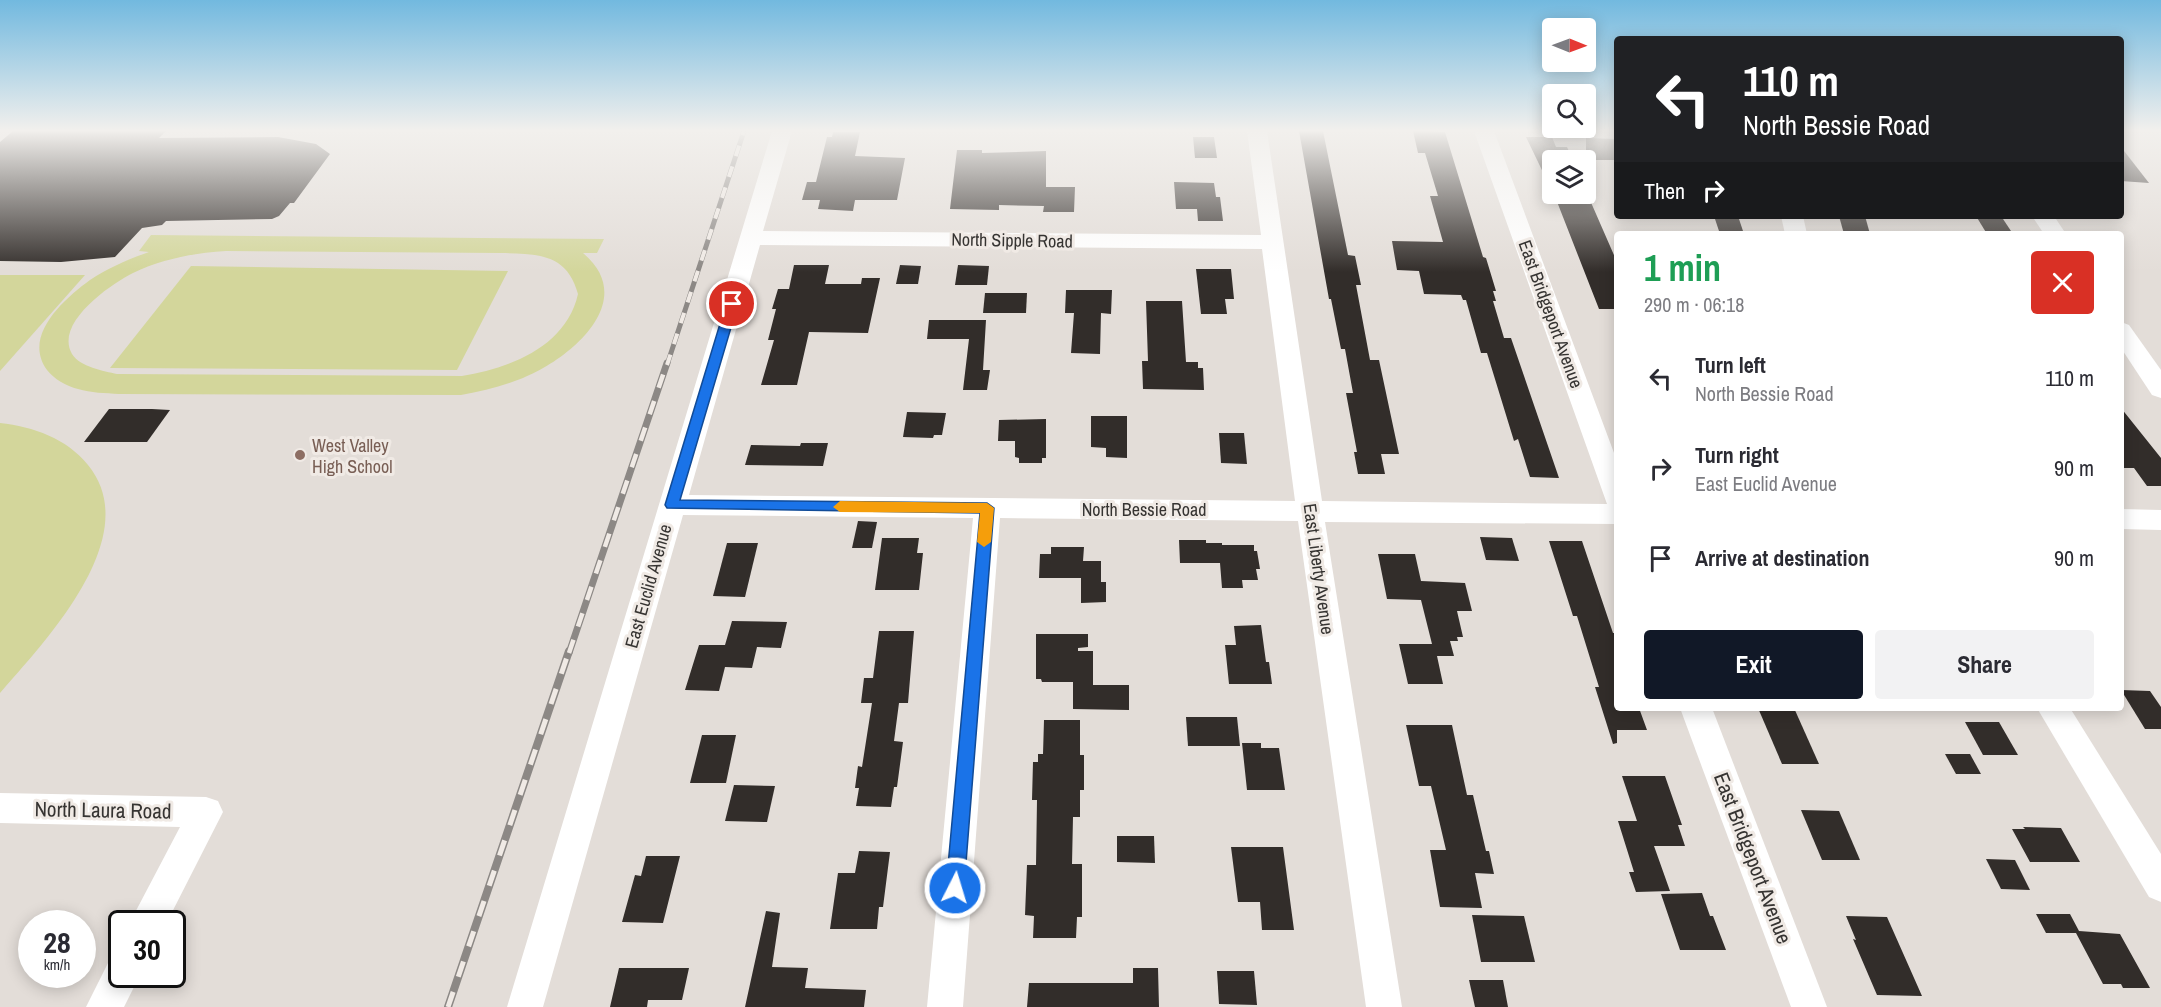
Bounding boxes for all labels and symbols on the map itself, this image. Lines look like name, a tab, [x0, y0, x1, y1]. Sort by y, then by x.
north arrow	[1542, 18, 1596, 72]
street label: North Sipple Road	[951, 226, 1073, 254]
street label: East Bridgeport Avenue	[1513, 237, 1589, 391]
pin	[706, 278, 757, 329]
place label: West Valley High School	[312, 433, 392, 479]
marker: West Valley High School	[293, 448, 307, 462]
street label: North Bessie Road	[1082, 497, 1206, 522]
street label: East Liberty Avenue	[1297, 502, 1341, 636]
street label: East Euclid Avenue	[618, 521, 678, 651]
street label: East Bridgeport Avenue	[1707, 768, 1799, 948]
street label: North Laura Road	[34, 794, 172, 826]
position arrow	[923, 856, 987, 920]
speed limit sign: 30	[108, 910, 186, 988]

